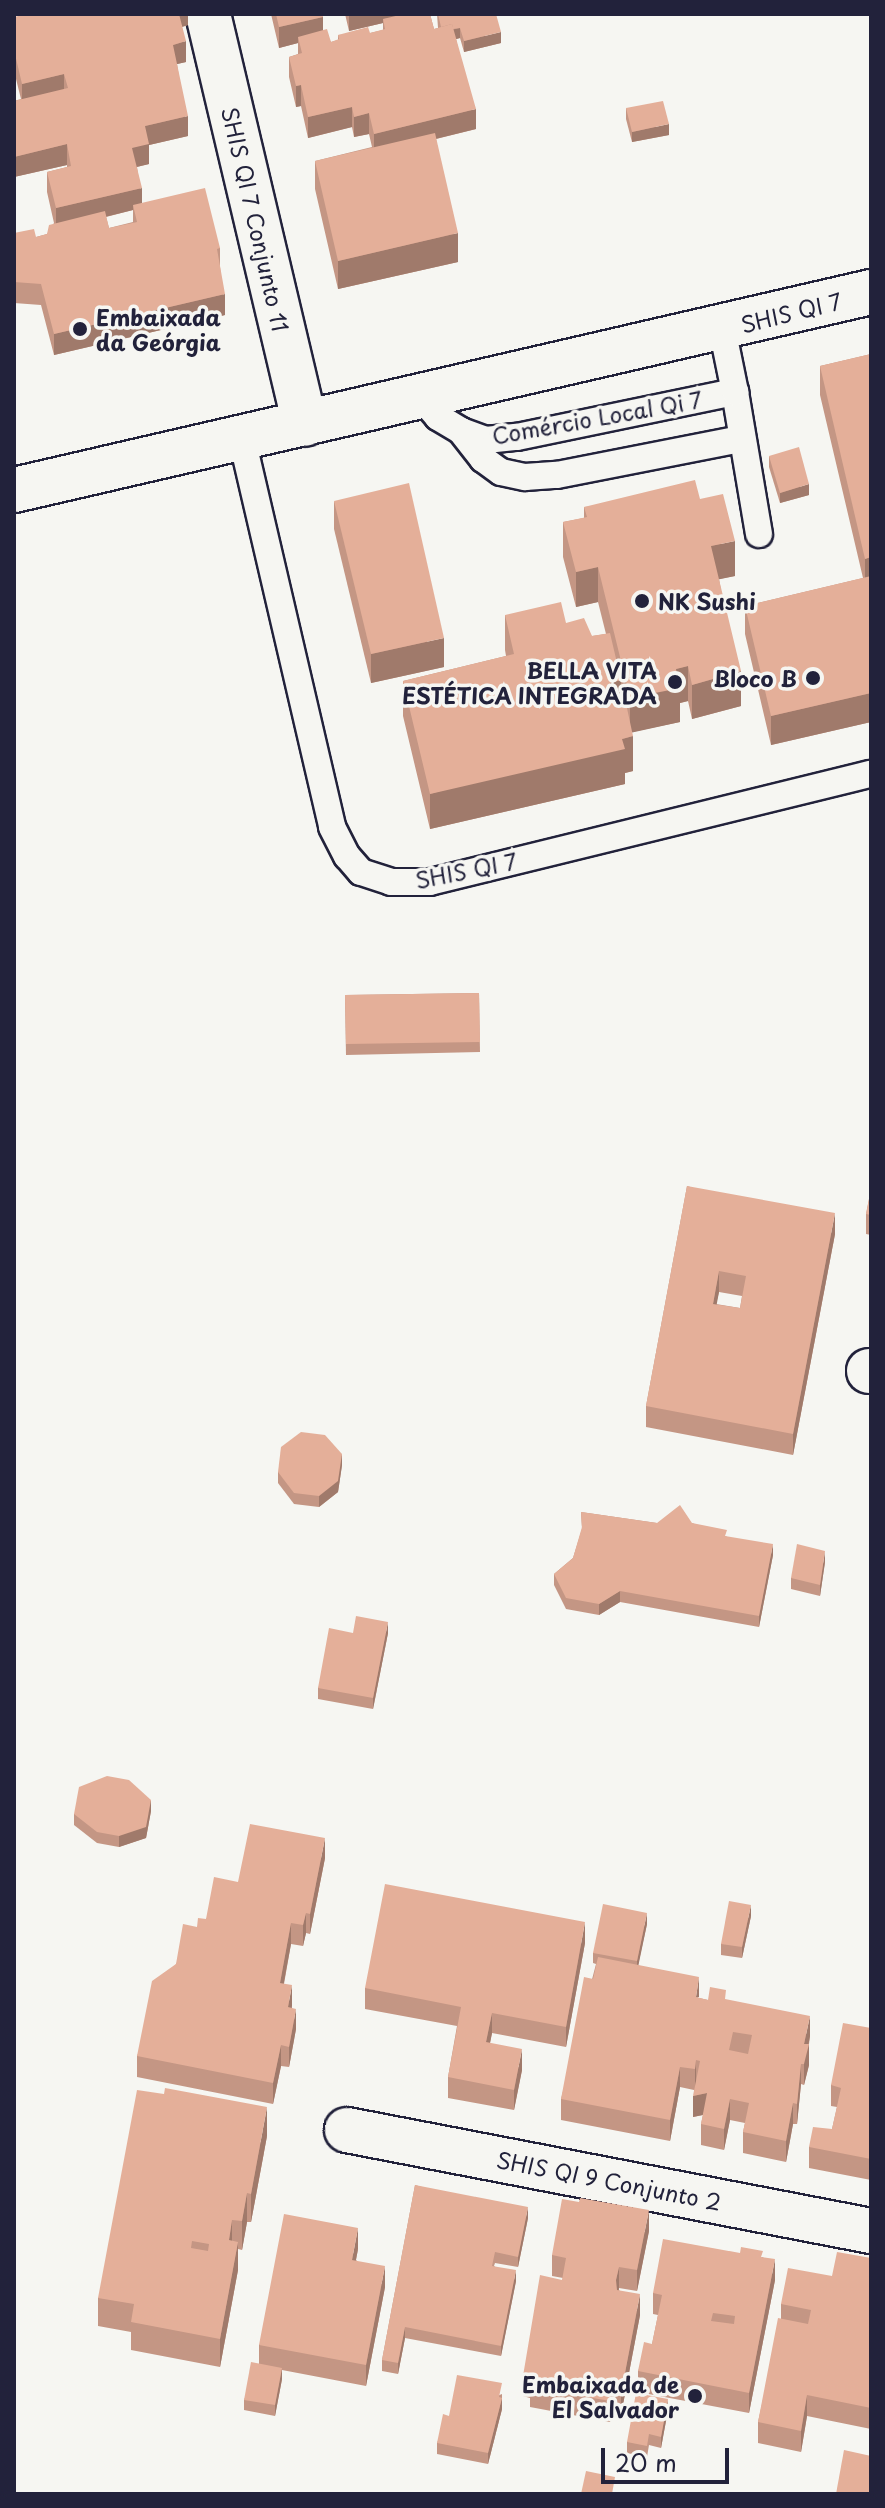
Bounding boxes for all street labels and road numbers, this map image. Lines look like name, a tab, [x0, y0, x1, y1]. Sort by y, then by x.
street label: SHIS QI 7 Conjunto 11	[217, 103, 295, 335]
street label: SHIS QI 7	[738, 287, 844, 337]
street label: Comércio Local Qi 7	[489, 385, 705, 449]
street label: SHIS QI 7	[413, 847, 519, 893]
street label: SHIS QI 9 Conjunto 2	[494, 2145, 724, 2215]

